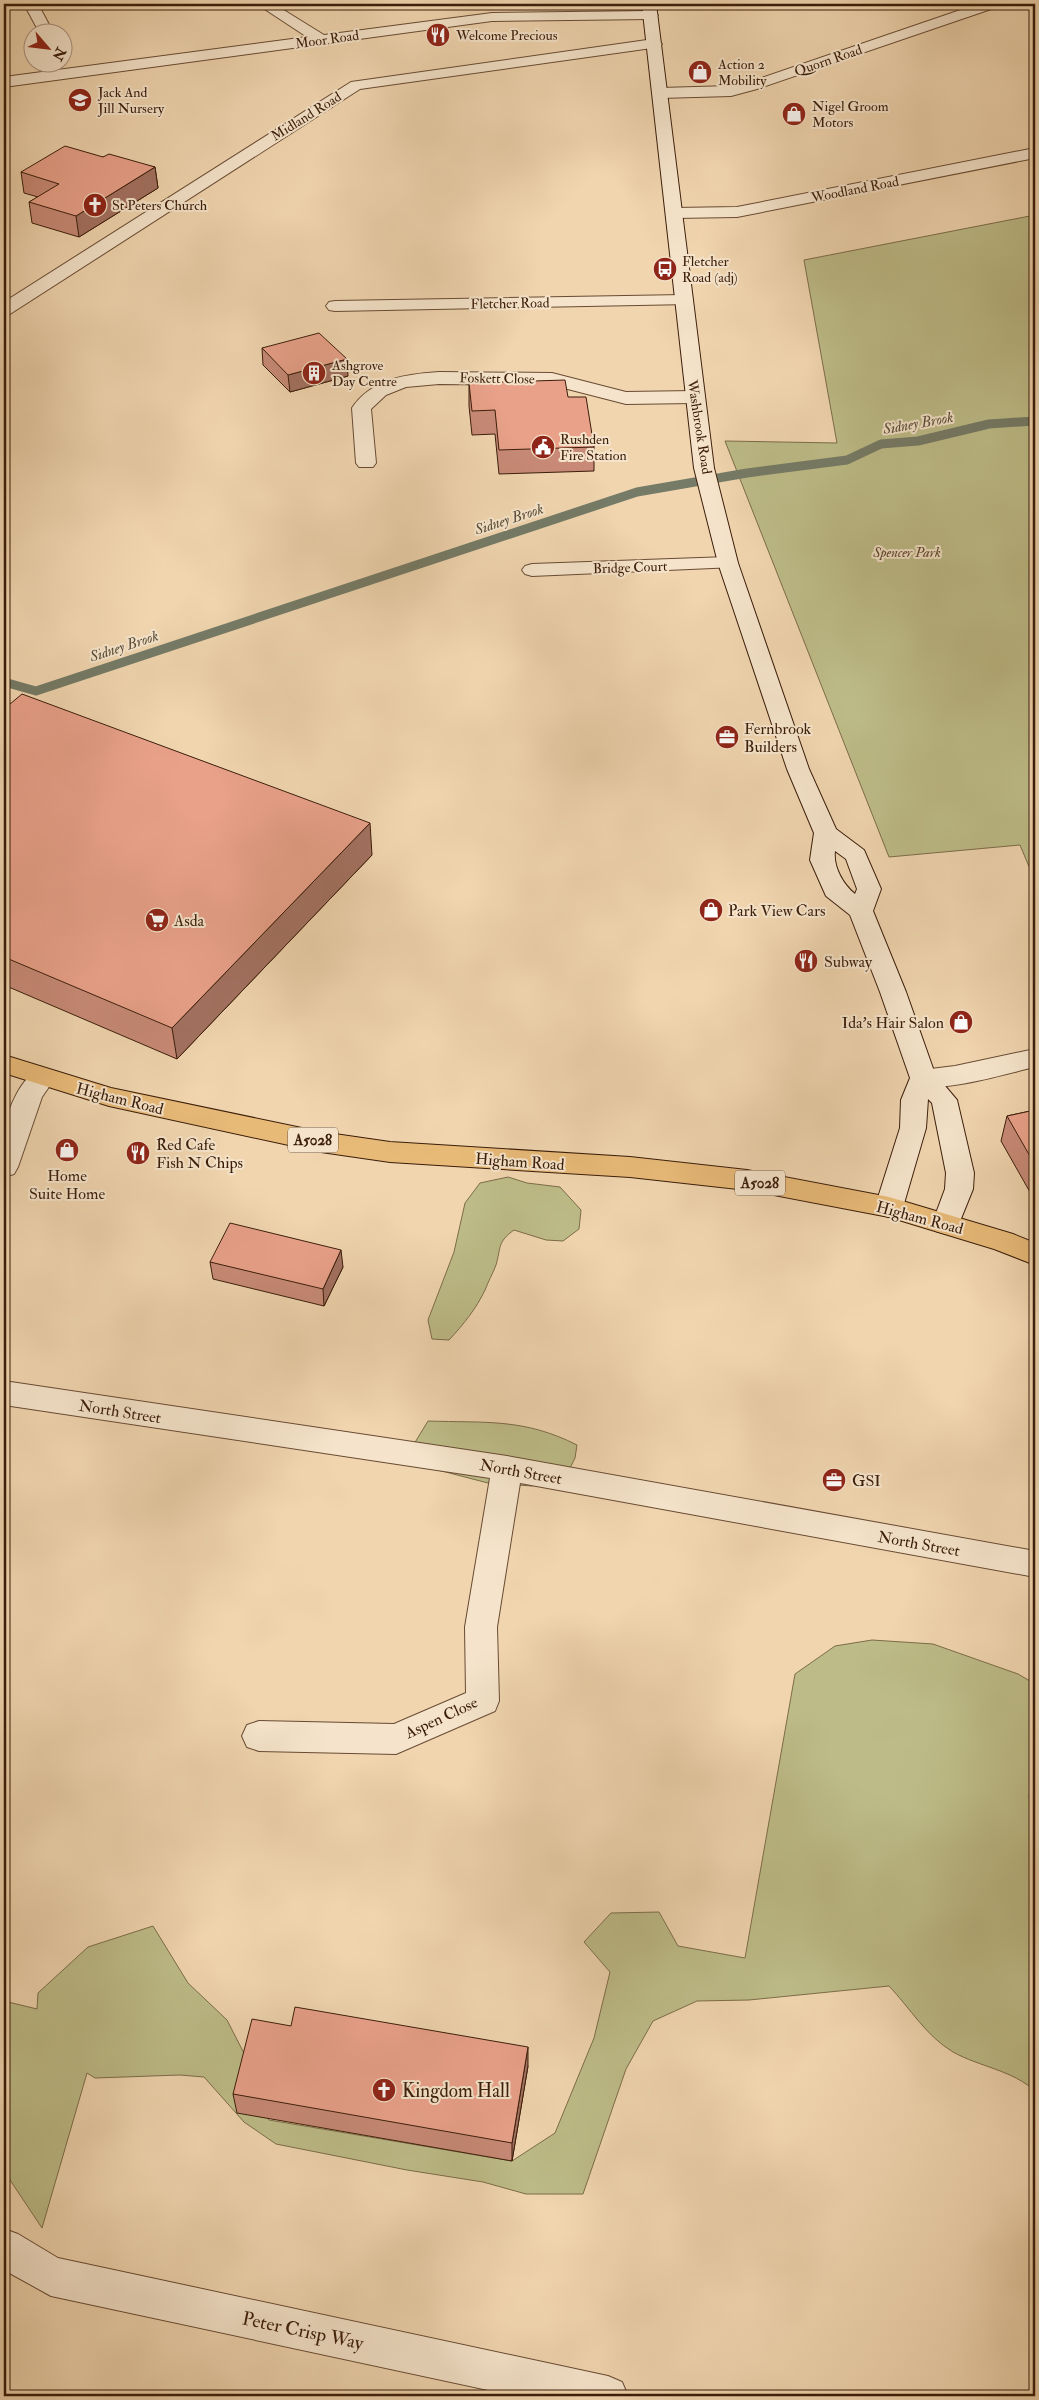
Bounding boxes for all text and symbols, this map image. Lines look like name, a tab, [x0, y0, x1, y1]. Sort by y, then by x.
north arrow	[22, 22, 72, 72]
restaurant icon: Welcome Precious	[425, 22, 451, 48]
street label: Moor Road	[294, 27, 360, 52]
place label: Welcome Precious	[455, 27, 558, 44]
street label: Quorn Road	[792, 41, 864, 80]
text: N	[48, 43, 70, 64]
place label: Action 2 Mobility	[717, 56, 767, 90]
shop icon: Action 2 Mobility	[687, 59, 713, 85]
place label: Jack And Jill Nursery	[97, 84, 165, 118]
school or university icon: Jack And Jill Nursery	[67, 87, 93, 113]
street label: Midland Road	[268, 88, 345, 145]
place label: Nigel Groom Motors	[812, 98, 889, 131]
shop icon: Nigel Groom Motors	[781, 101, 807, 127]
street label: Woodland Road	[809, 173, 900, 207]
church icon: St Peters Church	[82, 192, 108, 218]
place label: St Peters Church	[112, 197, 208, 214]
place label: Fletcher Road (adj)	[682, 253, 738, 286]
bus stop icon: Fletcher Road (adj)	[652, 256, 678, 282]
street label: Fletcher Road	[470, 294, 550, 313]
place label: Ashgrove Day Centre	[331, 357, 397, 391]
building icon: Ashgrove Day Centre	[301, 360, 327, 386]
street label: Foskett Close	[459, 369, 535, 388]
street label: Washbrook Road	[684, 378, 715, 475]
water label: Sidney Brook	[880, 408, 955, 439]
place label: Rushden Fire Station	[560, 431, 627, 464]
public building icon: Rushden Fire Station	[530, 434, 556, 460]
water label: Sidney Brook	[471, 499, 546, 540]
park label: Spencer Park	[872, 544, 941, 561]
street label: Bridge Court	[592, 558, 668, 577]
water label: Sidney Brook	[86, 626, 161, 667]
place label: Fernbrook Builders	[744, 719, 812, 757]
office icon: Fernbrook Builders	[714, 724, 740, 750]
shop icon: Park View Cars	[698, 897, 724, 923]
place label: Park View Cars	[728, 901, 826, 921]
supermarket icon: Asda	[144, 907, 170, 933]
place label: Asda	[173, 911, 205, 931]
restaurant icon: Subway	[793, 948, 819, 974]
place label: Subway	[824, 952, 873, 972]
shop icon: Ida's Hair Salon	[948, 1009, 974, 1035]
place label: Ida's Hair Salon	[842, 1013, 944, 1033]
street label: Higham Road	[74, 1078, 166, 1120]
road number: A5028	[288, 1128, 338, 1152]
place label: Red Cafe Fish N Chips	[156, 1135, 243, 1174]
shop icon: Home Suite Home	[54, 1137, 80, 1163]
restaurant icon: Red Cafe Fish N Chips	[125, 1140, 151, 1166]
street label: Higham Road	[475, 1149, 565, 1175]
place label: Home Suite Home	[29, 1166, 105, 1204]
road number: A5028	[735, 1170, 785, 1196]
street label: Higham Road	[874, 1197, 966, 1239]
street label: North Street	[77, 1396, 162, 1428]
street label: North Street	[478, 1455, 563, 1489]
office icon: GSI	[821, 1467, 847, 1493]
place label: GSI	[852, 1471, 881, 1491]
street label: North Street	[876, 1527, 961, 1561]
street label: Aspen Close	[401, 1692, 482, 1745]
church icon: Kingdom Hall	[371, 2077, 397, 2103]
place label: Kingdom Hall	[402, 2079, 510, 2103]
street label: Peter Crisp Way	[240, 2306, 366, 2357]

